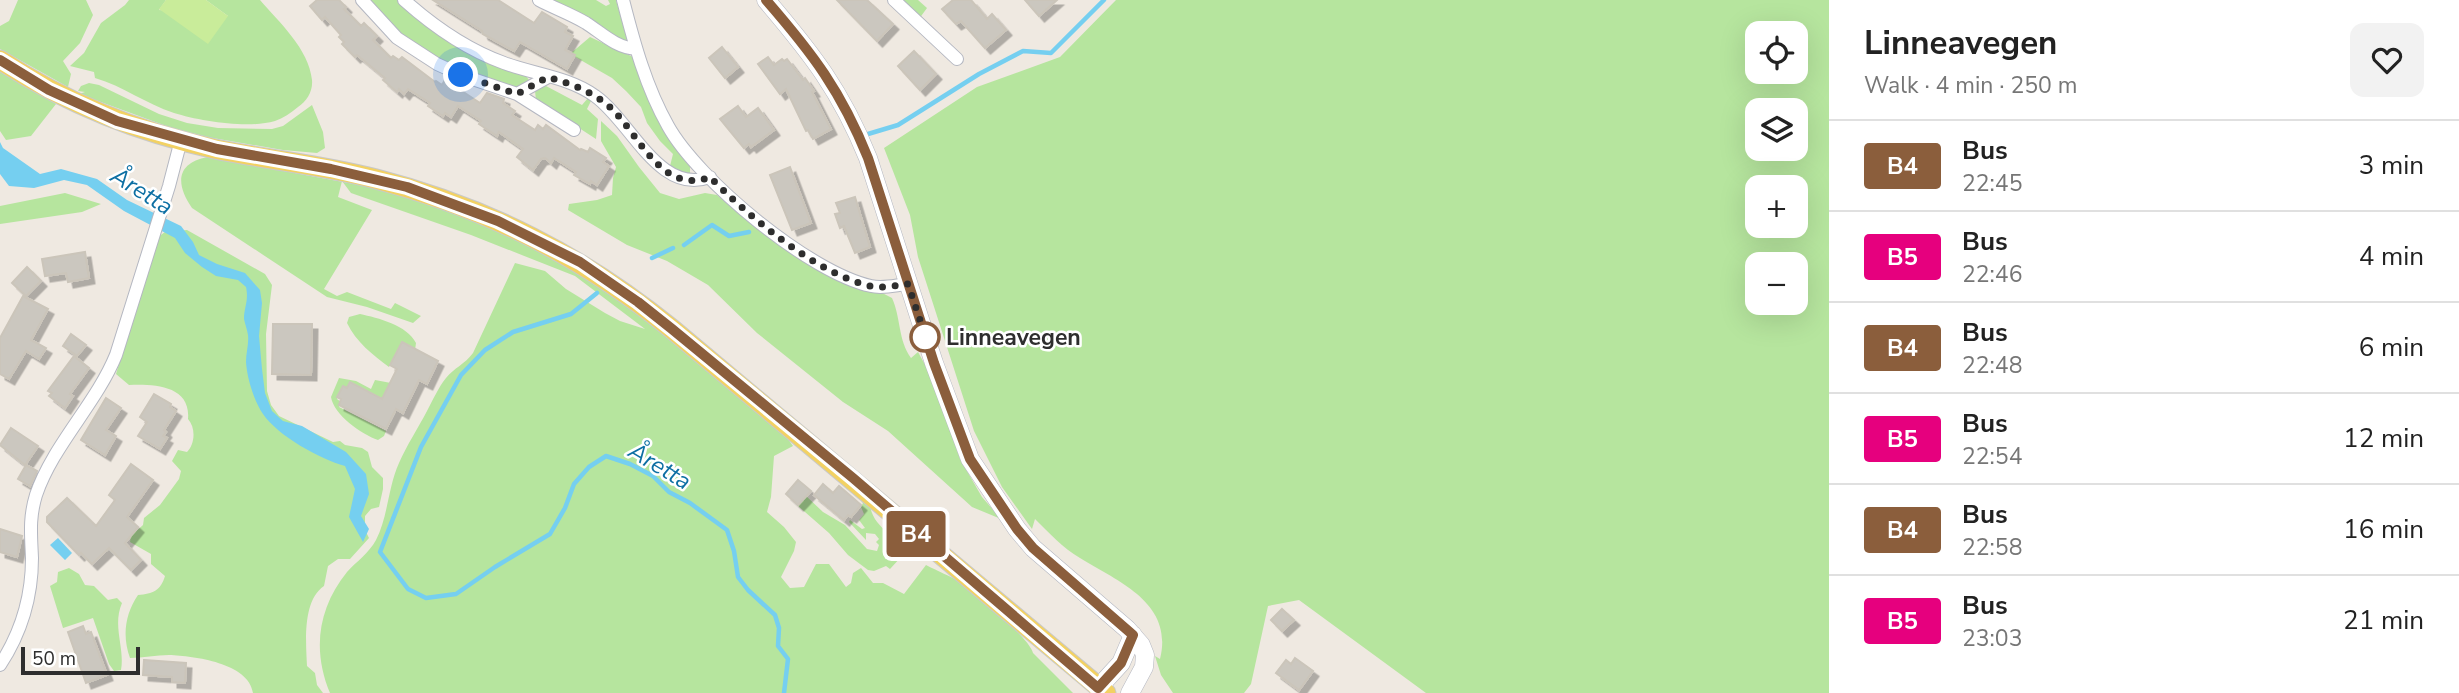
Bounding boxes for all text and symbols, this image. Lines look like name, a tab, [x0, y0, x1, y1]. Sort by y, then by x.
map controls	[1745, 21, 1808, 315]
button: locate	[1745, 21, 1808, 84]
text: Linneavegen	[1864, 21, 2057, 66]
button: heart	[2350, 23, 2424, 97]
your location	[443, 57, 478, 92]
text: Walk · 4 min · 250 m	[1864, 70, 2077, 101]
button: layers	[1745, 98, 1808, 161]
text: Bus	[1962, 133, 2008, 168]
text: 3 min	[2359, 148, 2424, 183]
text: B4	[1887, 150, 1918, 182]
water label: Åretta	[104, 159, 179, 223]
text: 22:45	[1962, 168, 2022, 199]
button: +	[1745, 175, 1808, 238]
text: Bus	[1962, 224, 2008, 259]
text: 4 min	[2359, 239, 2424, 274]
text: B5	[1887, 241, 1918, 273]
button: −	[1745, 252, 1808, 315]
text: 22:46	[1962, 259, 2022, 290]
text: Bus	[1962, 315, 2008, 350]
marker: Linneavegen	[910, 322, 940, 352]
place label: Linneavegen	[946, 322, 1081, 353]
text: 6 min	[2359, 330, 2424, 365]
text: B4	[1887, 332, 1918, 364]
text: 22:48	[1962, 350, 2022, 381]
text: Bus	[1962, 406, 2008, 441]
text: 12 min	[2343, 421, 2424, 456]
text: B5	[1887, 423, 1918, 455]
water label: Åretta	[622, 434, 697, 497]
text: 22:54	[1962, 441, 2022, 472]
text: Bus	[1962, 497, 2008, 532]
line badge: B4	[884, 511, 948, 557]
text: 16 min	[2343, 512, 2424, 547]
text: B4	[1887, 514, 1918, 546]
text: B4	[901, 518, 931, 550]
text: 22:58	[1962, 532, 2022, 563]
text: Bus	[1962, 588, 2008, 623]
text: 21 min	[2343, 603, 2424, 638]
text: B5	[1887, 605, 1918, 637]
text: 23:03	[1962, 623, 2022, 654]
scale bar	[21, 644, 140, 676]
text: 50 m	[32, 646, 76, 672]

